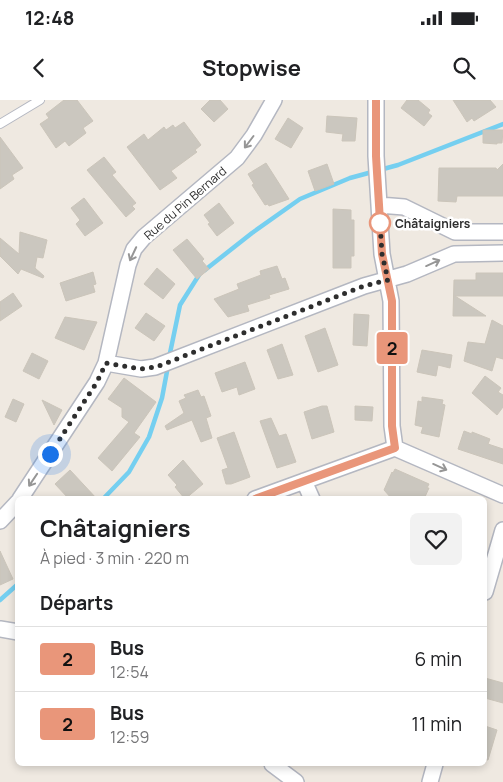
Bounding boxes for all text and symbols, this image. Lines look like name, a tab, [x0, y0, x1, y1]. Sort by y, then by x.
text: 12:48	[25, 5, 74, 31]
text: Stopwise	[202, 53, 301, 83]
icon: back	[25, 54, 53, 82]
icon: search	[450, 54, 478, 82]
one-way arrow	[244, 135, 254, 149]
street label: Rue du Pin Bernard	[140, 162, 230, 244]
marker: Châtaigniers	[369, 212, 391, 234]
place label: Châtaigniers	[395, 215, 471, 232]
one-way arrow	[128, 246, 137, 261]
one-way arrow	[425, 257, 440, 267]
line badge: 2	[376, 332, 408, 364]
text: 2	[387, 336, 397, 360]
your location	[38, 442, 63, 467]
one-way arrow	[432, 463, 447, 473]
one-way arrow	[28, 472, 38, 486]
text: Châtaigniers	[40, 511, 191, 544]
button: heart	[410, 513, 462, 565]
text: À pied · 3 min · 220 m	[40, 547, 189, 569]
text: Départs	[40, 590, 113, 616]
text: Bus	[110, 635, 144, 661]
text: 6 min	[415, 646, 462, 672]
text: 2	[62, 647, 73, 671]
text: 12:54	[110, 661, 149, 683]
text: Bus	[110, 700, 144, 726]
text: 11 min	[412, 711, 462, 737]
text: 2	[62, 712, 73, 736]
text: 12:59	[110, 726, 149, 748]

